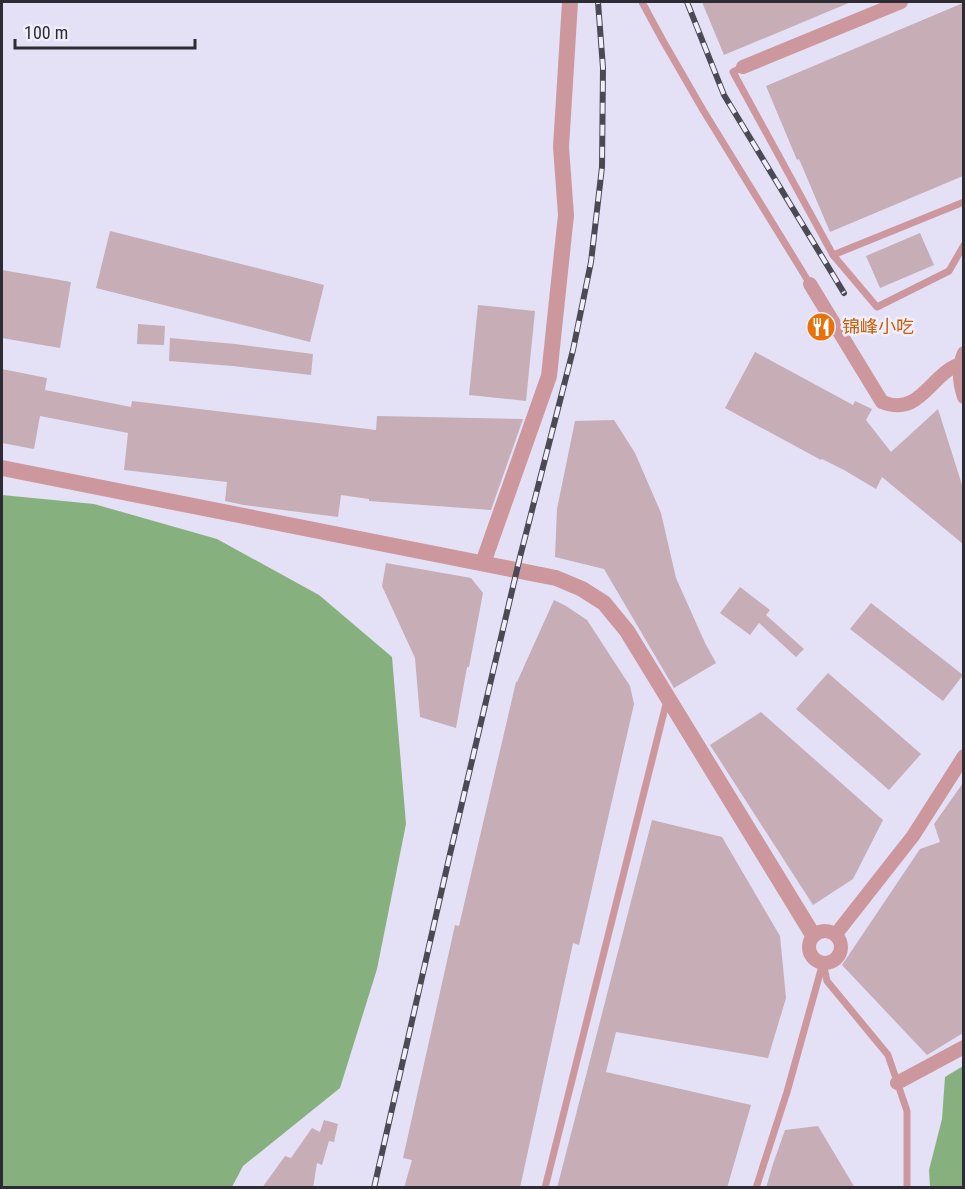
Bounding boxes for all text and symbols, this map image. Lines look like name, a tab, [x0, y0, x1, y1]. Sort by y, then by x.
scale bar	[15, 12, 195, 50]
text: 100 m	[24, 22, 68, 43]
restaurant icon: 锦峰小吃	[805, 311, 837, 343]
place label: 锦峰小吃	[842, 316, 914, 337]

